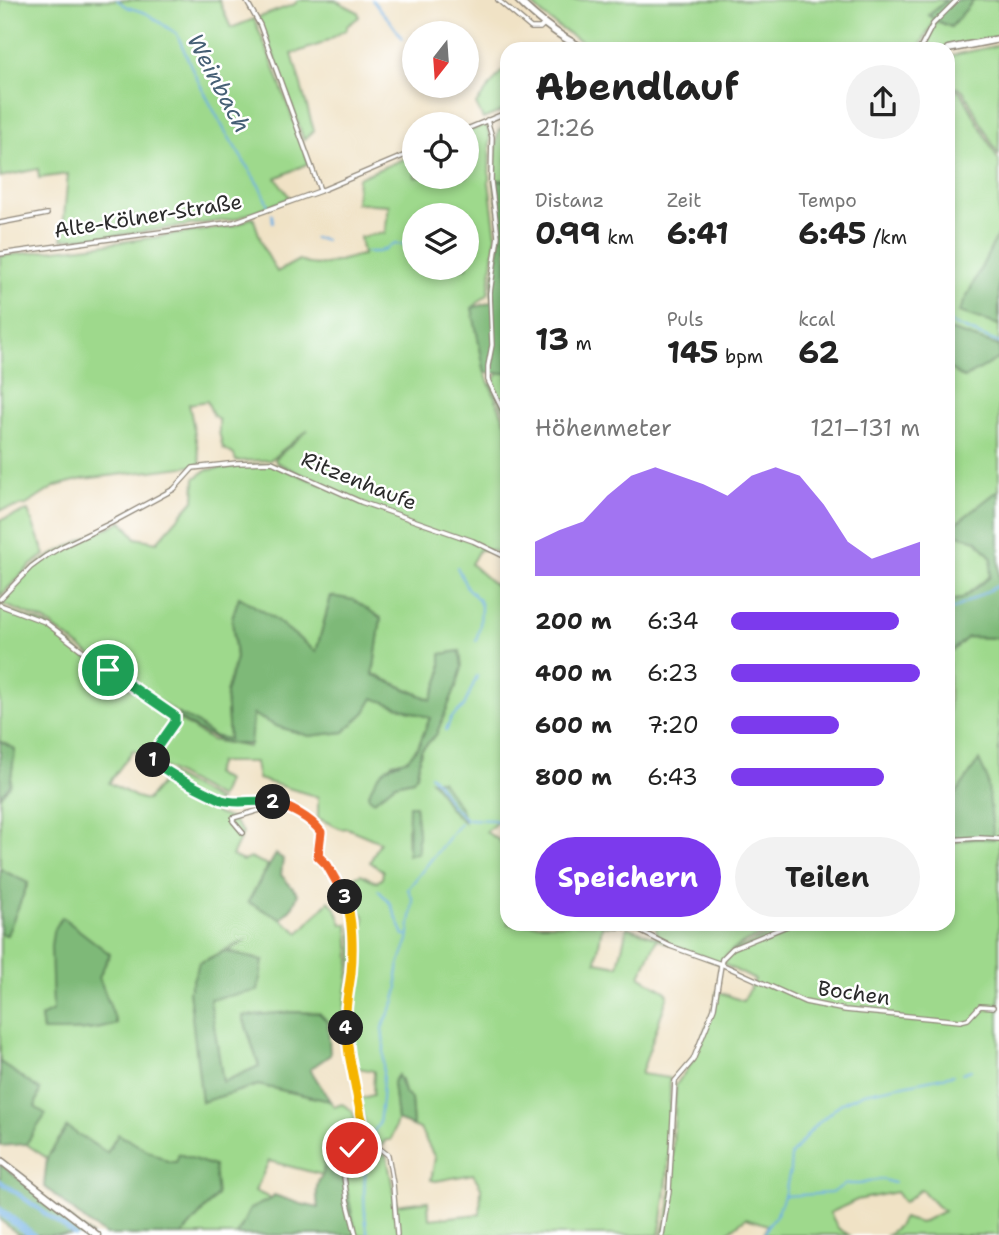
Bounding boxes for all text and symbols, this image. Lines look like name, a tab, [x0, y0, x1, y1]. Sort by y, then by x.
north arrow	[402, 21, 480, 98]
map controls	[402, 21, 479, 280]
water label: Weinbach	[180, 28, 258, 138]
text: Abendlauf	[535, 61, 739, 112]
button: share	[846, 65, 920, 139]
button: locate	[402, 112, 479, 189]
text: 21:26	[535, 113, 595, 143]
street label: Alte-Kölner-Straße	[52, 187, 244, 245]
text: Distanz	[535, 188, 604, 213]
text: Zeit	[667, 188, 702, 213]
text: Tempo	[798, 188, 857, 213]
button: layers	[402, 203, 479, 280]
text: 0.99	[535, 213, 601, 254]
text: 6:41	[667, 213, 729, 254]
text: 6:45	[798, 213, 867, 254]
text: km	[601, 225, 634, 250]
text: /km	[867, 225, 907, 250]
text: Puls	[667, 307, 704, 332]
text: kcal	[798, 307, 835, 332]
text: 13	[535, 319, 569, 360]
text: m	[569, 331, 592, 356]
text: 145	[667, 332, 718, 373]
text: 62	[798, 332, 839, 373]
text: bpm	[718, 344, 763, 369]
text: Höhenmeter	[535, 413, 672, 443]
text: 121–131 m	[810, 413, 920, 443]
street label: Ritzenhaufe	[297, 445, 421, 517]
text: 200 m	[535, 606, 612, 636]
text: 6:34	[647, 606, 699, 636]
pin	[78, 640, 138, 700]
icon: arrive	[89, 651, 127, 689]
text: 400 m	[535, 658, 612, 688]
text: 6:23	[647, 658, 698, 688]
text: 600 m	[535, 710, 612, 740]
text: 7:20	[647, 710, 699, 740]
pin: 1	[136, 742, 170, 778]
text: 1	[148, 747, 157, 772]
text: 800 m	[535, 762, 612, 792]
text: 6:43	[647, 762, 698, 792]
pin: 2	[256, 784, 290, 820]
text: 2	[266, 789, 279, 814]
button: Speichern	[535, 837, 721, 917]
button: Teilen	[735, 837, 920, 917]
pin: 3	[328, 880, 362, 914]
text: 3	[338, 884, 351, 909]
street label: Bochen	[816, 974, 892, 1012]
pin: 4	[328, 1010, 364, 1046]
text: 4	[339, 1015, 352, 1040]
pin	[322, 1118, 382, 1178]
icon: check	[333, 1129, 371, 1167]

